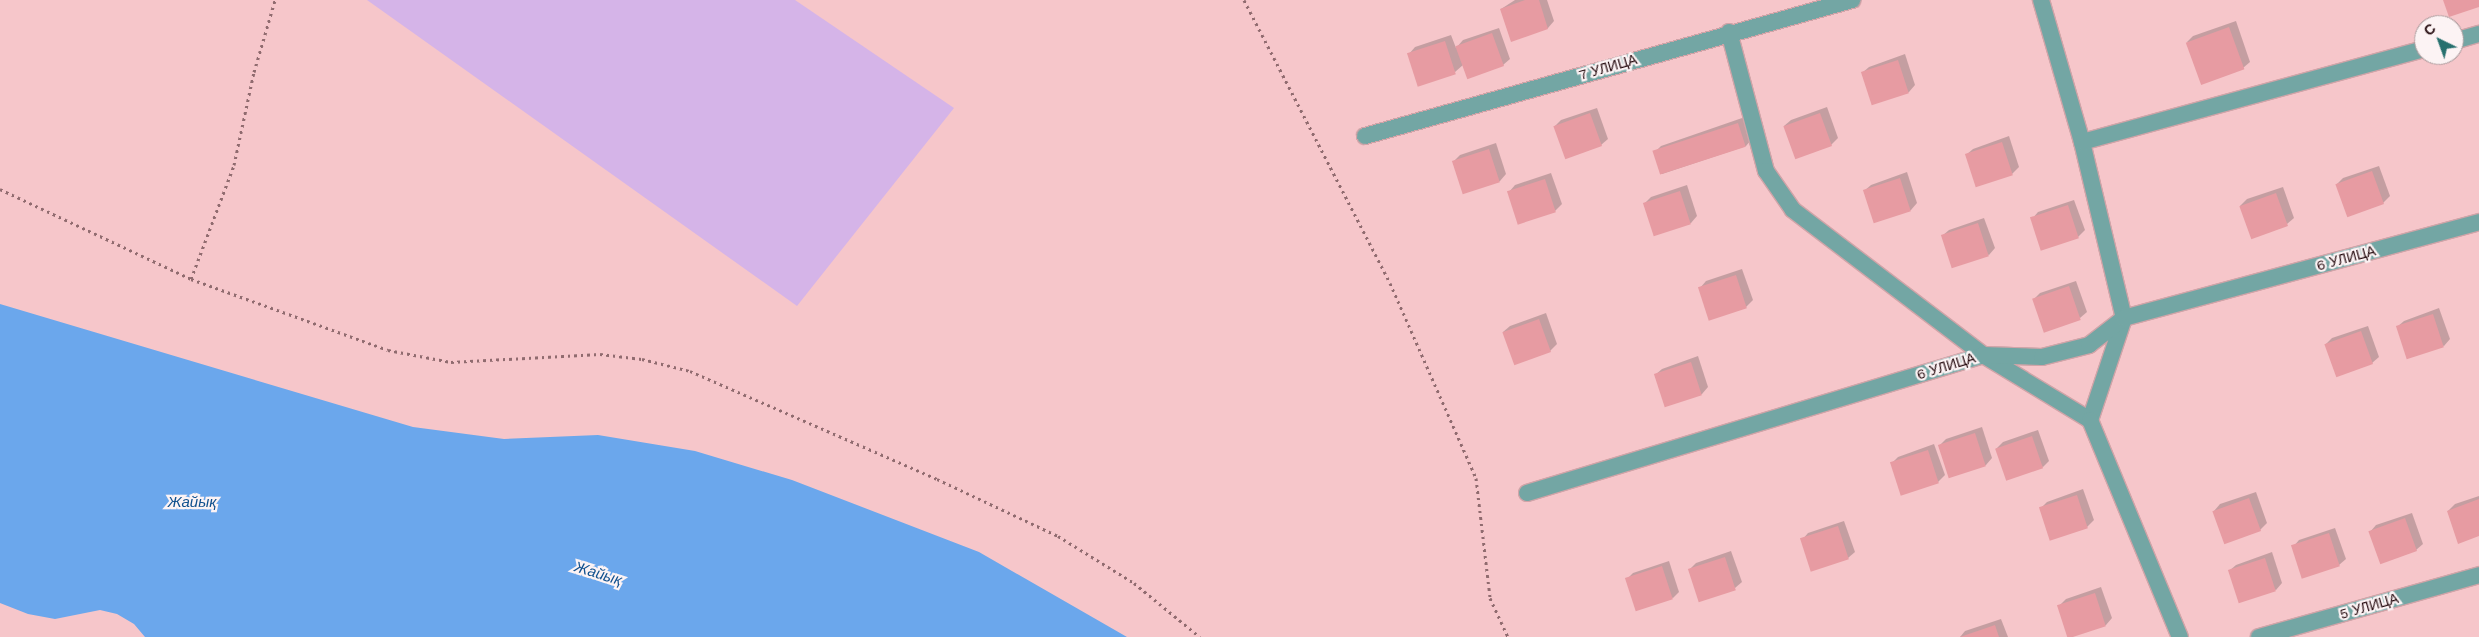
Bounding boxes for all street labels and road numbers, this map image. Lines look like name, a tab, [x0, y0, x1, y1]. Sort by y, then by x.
street label: 7 УЛИЦА	[1577, 51, 1639, 83]
street label: 6 УЛИЦА	[2315, 242, 2377, 274]
street label: 6 УЛИЦА	[1915, 349, 1977, 383]
street label: 5 УЛИЦА	[2338, 590, 2400, 622]

